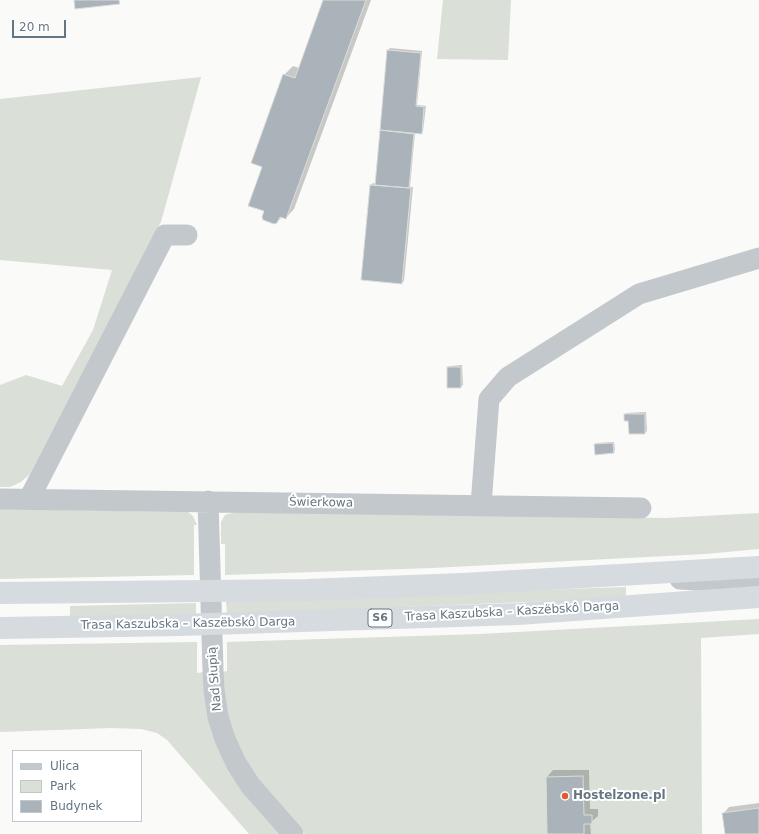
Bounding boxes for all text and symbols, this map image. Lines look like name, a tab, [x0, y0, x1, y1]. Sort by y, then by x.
scale bar	[14, 12, 68, 38]
text: 20 m	[19, 20, 50, 34]
street label: Świerkowa	[289, 495, 353, 511]
street label: Trasa Kaszubska – Kaszëbskô Darga	[404, 599, 620, 625]
road number: S6	[368, 609, 392, 627]
street label: Trasa Kaszubska – Kaszëbskô Darga	[80, 615, 296, 633]
street label: Nad Słupią	[205, 646, 225, 712]
legend	[12, 750, 142, 822]
text: Ulica	[50, 759, 79, 773]
text: Park	[50, 779, 76, 793]
place label: Hostelzone.pl	[573, 789, 666, 803]
marker: Hostelzone.pl	[560, 791, 570, 801]
text: Budynek	[50, 799, 103, 813]

